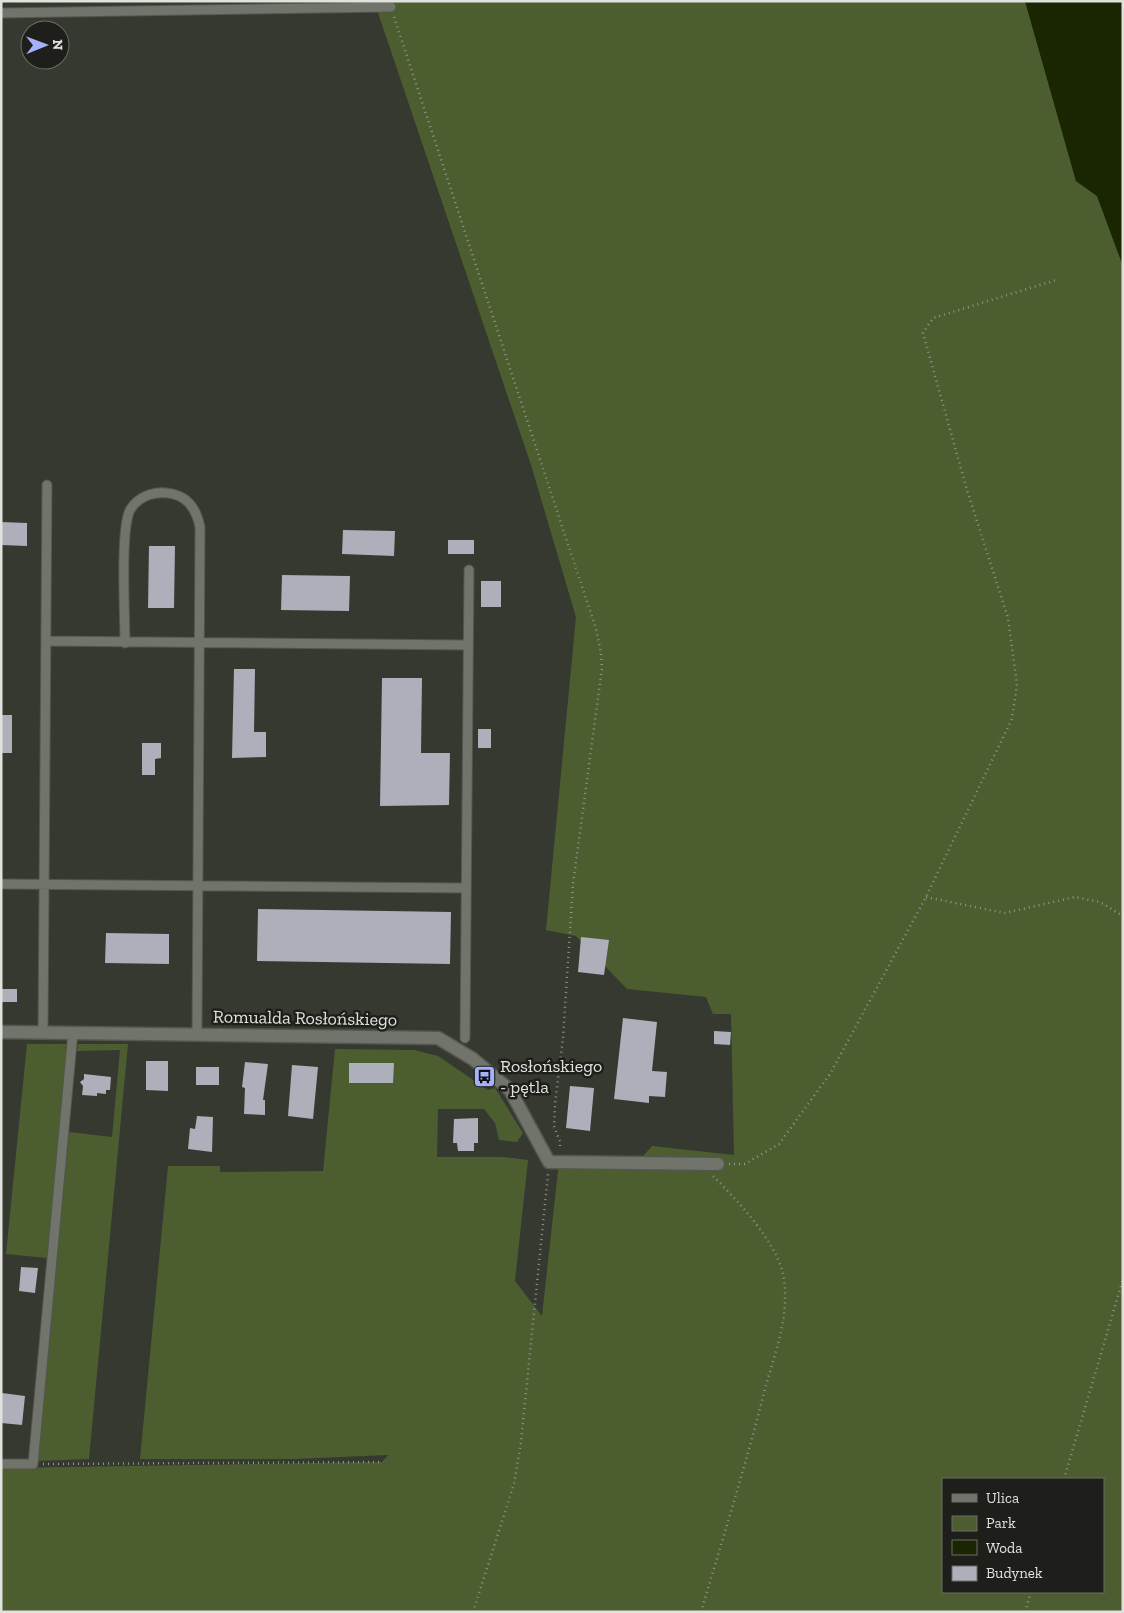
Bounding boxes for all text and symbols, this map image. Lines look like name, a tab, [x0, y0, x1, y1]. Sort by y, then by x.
north arrow	[20, 20, 70, 70]
text: N	[49, 39, 66, 51]
street label: Romualda Rosłońskiego	[213, 1005, 397, 1031]
place label: Rosłońskiego - pętla	[500, 1055, 602, 1098]
bus stop icon: Rosłońskiego - pętla	[472, 1064, 496, 1088]
legend	[942, 1478, 1104, 1593]
text: Ulica	[986, 1489, 1019, 1507]
text: Park	[986, 1514, 1016, 1532]
text: Woda	[986, 1539, 1023, 1557]
text: Budynek	[986, 1564, 1043, 1582]

